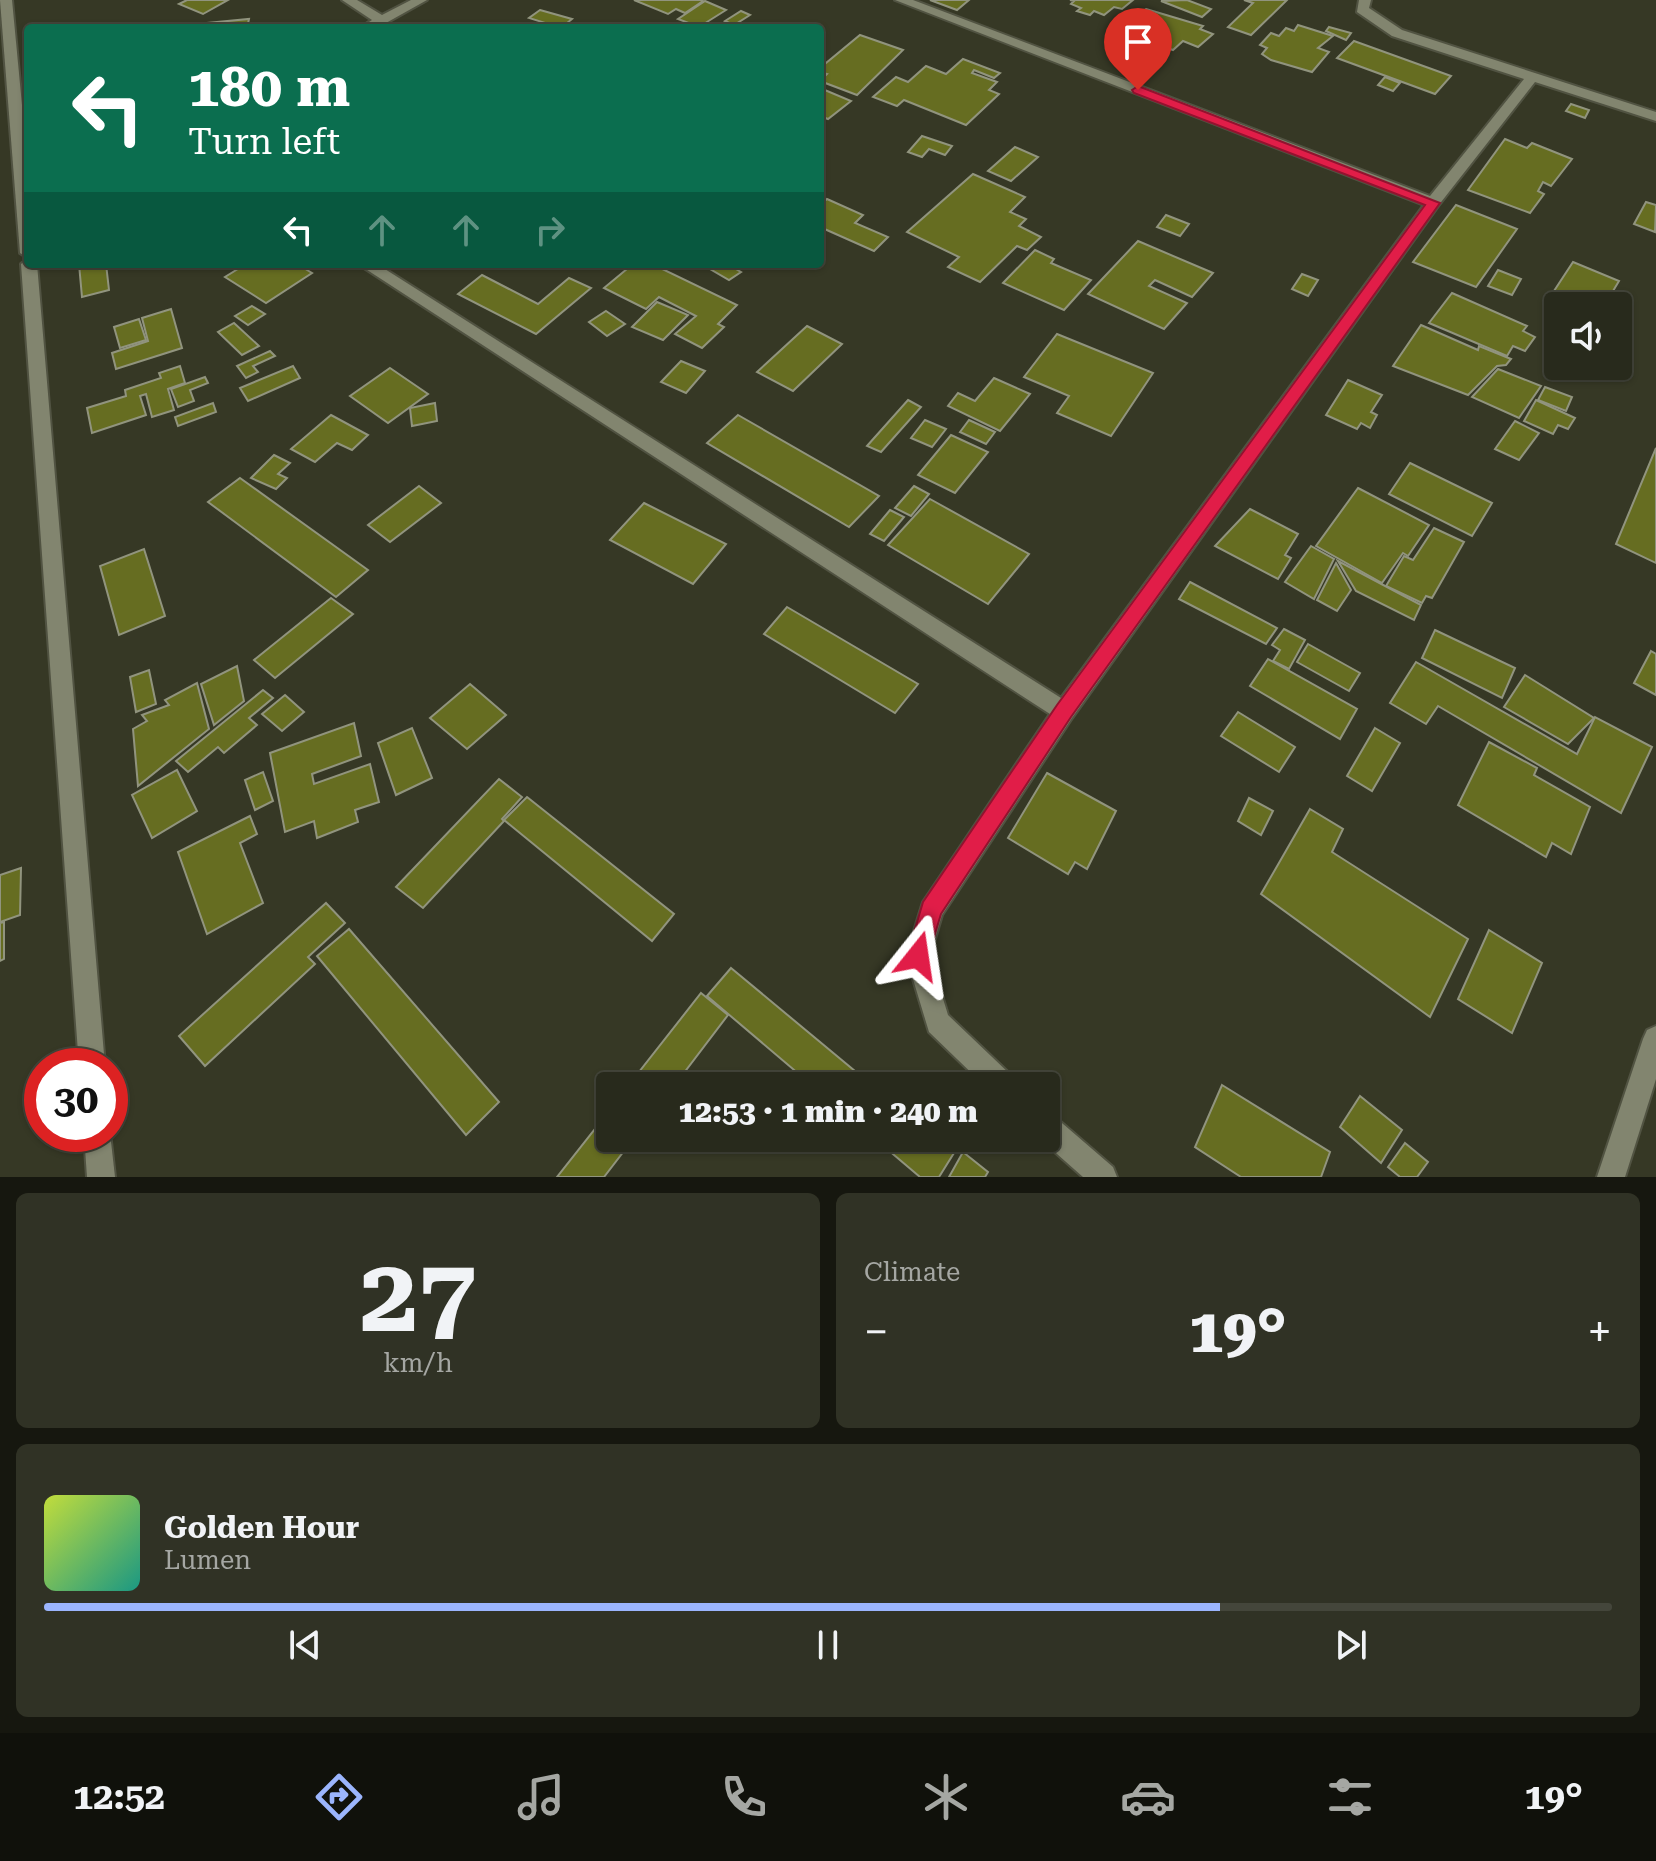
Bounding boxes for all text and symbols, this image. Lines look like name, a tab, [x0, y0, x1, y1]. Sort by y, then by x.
pin	[1104, 8, 1172, 90]
icon: arrive	[1116, 20, 1160, 64]
text: 180 m	[188, 54, 350, 120]
icon: left	[56, 56, 160, 160]
text: Turn left	[188, 121, 340, 163]
icon: left	[276, 208, 320, 252]
icon: ahead	[360, 208, 404, 252]
icon: ahead	[444, 208, 488, 252]
icon: right	[528, 208, 572, 252]
map controls	[1544, 292, 1632, 380]
button: sound	[1544, 292, 1632, 380]
position arrow	[876, 914, 960, 998]
speed limit sign: 30	[24, 1048, 128, 1152]
text: 12:53 · 1 min · 240 m	[678, 1094, 978, 1129]
text: 27	[360, 1235, 476, 1356]
text: Climate	[864, 1257, 960, 1287]
text: 19°	[1189, 1296, 1287, 1367]
text: −	[864, 1306, 889, 1358]
text: +	[1587, 1306, 1612, 1358]
text: km/h	[383, 1348, 453, 1378]
text: Golden Hour	[164, 1510, 359, 1545]
text: Lumen	[164, 1545, 251, 1575]
icon: previous	[283, 1623, 327, 1667]
icon: pause	[806, 1623, 850, 1667]
icon: next	[1329, 1623, 1373, 1667]
icon: directions	[311, 1769, 367, 1825]
icon: music	[513, 1769, 569, 1825]
icon: phone	[716, 1769, 772, 1825]
icon: climate	[918, 1769, 974, 1825]
icon: car	[1120, 1769, 1176, 1825]
icon: filters	[1322, 1769, 1378, 1825]
text: 12:52	[73, 1776, 165, 1818]
text: 19°	[1525, 1776, 1583, 1818]

